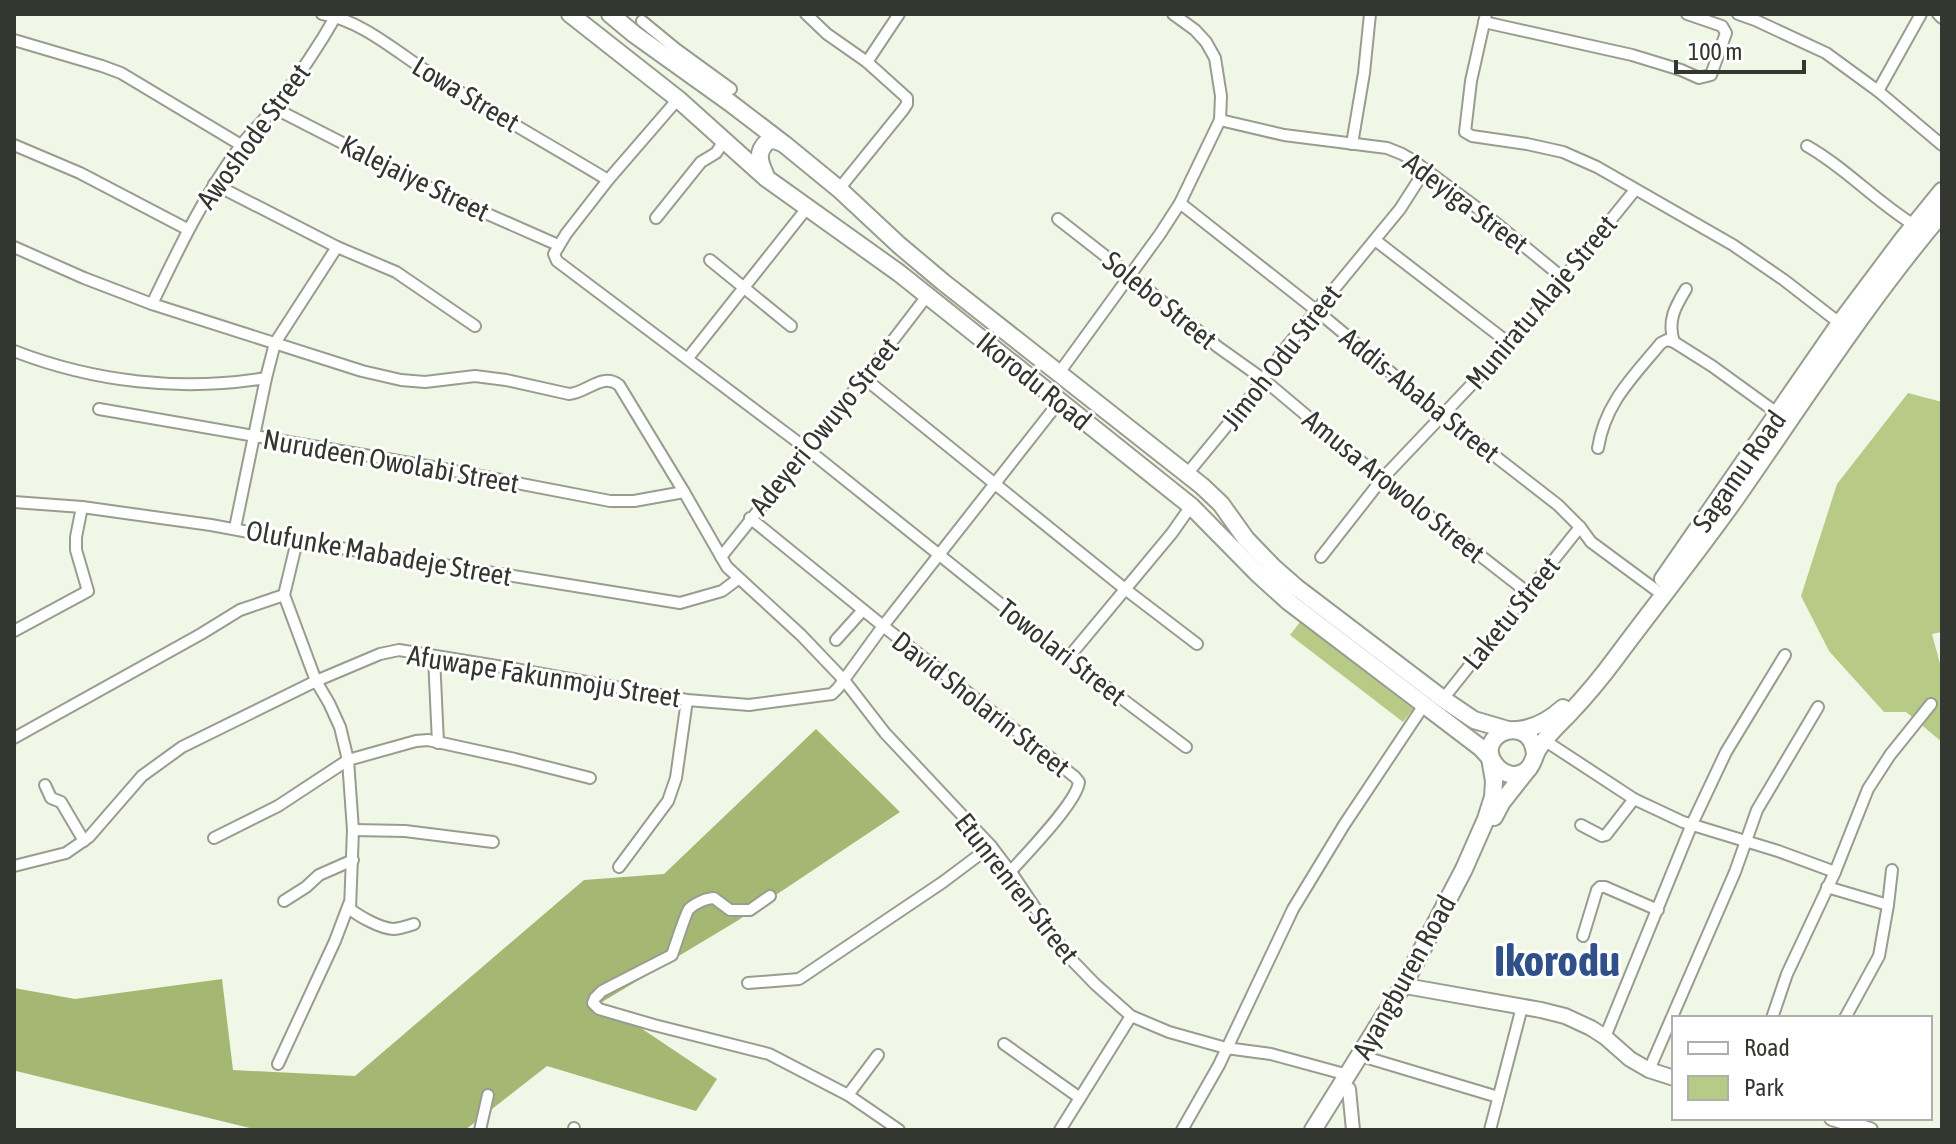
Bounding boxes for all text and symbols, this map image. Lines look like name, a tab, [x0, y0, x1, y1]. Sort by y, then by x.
scale bar	[1676, 24, 1804, 74]
text: 100 m	[1688, 38, 1742, 65]
street label: Lowa Street	[407, 50, 525, 138]
street label: Awoshode Street	[190, 57, 316, 215]
street label: Kalejaiye Street	[336, 128, 494, 228]
street label: Adeyiga Street	[1398, 146, 1534, 260]
street label: Muniratu Alaje Street	[1459, 209, 1623, 395]
street label: Solebo Street	[1097, 245, 1223, 355]
street label: Jimoh Odu Street	[1215, 278, 1347, 436]
street label: Addis-Ababa Street	[1334, 321, 1506, 469]
street label: Ikorodu Road	[970, 325, 1098, 437]
street label: Adeyeri Owuyo Street	[743, 331, 905, 521]
street label: Amusa Arowolo Street	[1297, 403, 1491, 569]
street label: Sagamu Road	[1686, 404, 1792, 538]
street label: Nurudeen Owolabi Street	[261, 423, 521, 499]
street label: Olufunke Mabadeje Street	[244, 514, 514, 592]
street label: Laketu Street	[1456, 550, 1566, 676]
street label: Towolari Street	[992, 592, 1132, 712]
street label: David Sholarin Street	[886, 625, 1076, 783]
street label: Afuwape Fakunmoju Street	[405, 639, 683, 713]
street label: Etunrenren Street	[949, 807, 1085, 969]
street label: Ayangburen Road	[1346, 890, 1462, 1064]
district label: Ikorodu	[1494, 935, 1620, 985]
legend	[1672, 1016, 1932, 1120]
text: Road	[1744, 1034, 1790, 1061]
text: Park	[1744, 1074, 1785, 1101]

